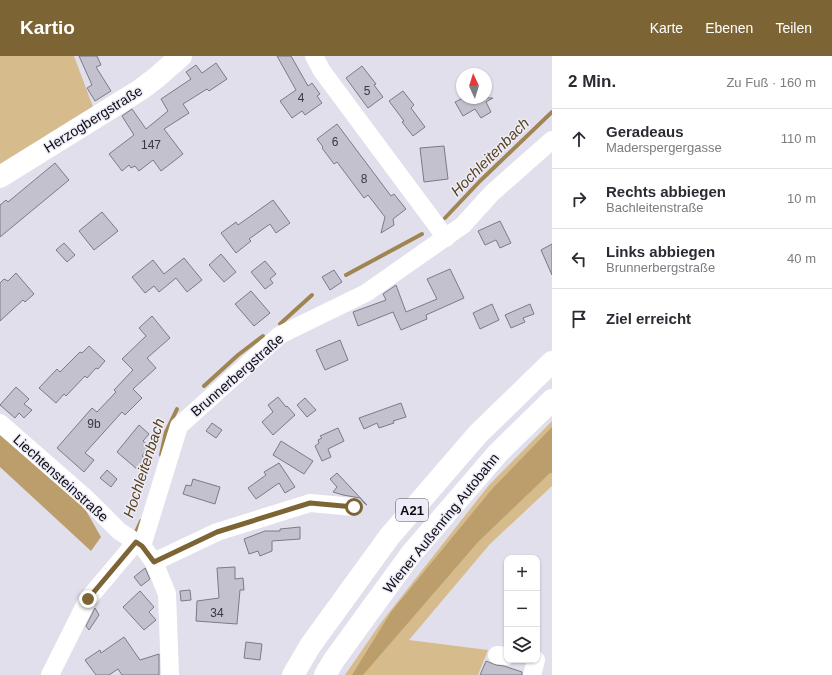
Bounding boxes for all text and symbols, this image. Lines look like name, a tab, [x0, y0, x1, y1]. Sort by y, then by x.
text: Kartio	[20, 17, 75, 38]
text: Karte	[650, 20, 683, 36]
text: Ebenen	[705, 20, 753, 36]
text: Teilen	[775, 20, 812, 36]
north arrow	[456, 68, 492, 104]
text: 2 Min.	[568, 72, 616, 91]
text: Zu Fuß · 160 m	[726, 75, 816, 90]
street label: Herzogbergstraße	[41, 82, 145, 156]
house number: 5	[364, 84, 371, 98]
house number: 4	[298, 91, 305, 105]
water label: Hochleitenbach	[447, 114, 532, 199]
text: Geradeaus	[606, 123, 684, 140]
icon: ahead	[568, 128, 590, 150]
text: 110 m	[781, 131, 816, 146]
house number: 6	[332, 135, 339, 149]
house number: 147	[141, 138, 161, 152]
text: Maderspergergasse	[606, 140, 722, 155]
house number: 8	[361, 172, 368, 186]
text: Rechts abbiegen	[606, 183, 726, 200]
icon: right	[568, 188, 590, 210]
text: 10 m	[787, 191, 816, 206]
text: Bachleitenstraße	[606, 200, 704, 215]
text: Links abbiegen	[606, 243, 715, 260]
icon: left	[568, 248, 590, 270]
text: 40 m	[787, 251, 816, 266]
text: Brunnerbergstraße	[606, 260, 715, 275]
icon: arrive	[568, 308, 590, 330]
text: Ziel erreicht	[606, 310, 691, 327]
street label: Brunnerbergstraße	[187, 330, 287, 420]
water label: Hochleitenbach	[119, 416, 168, 520]
house number: 9b	[87, 417, 101, 431]
street label: Liechtensteinstraße	[10, 431, 112, 525]
street label: Wiener Außenring Autobahn	[380, 450, 502, 596]
route start	[345, 498, 363, 516]
road number: A21	[396, 499, 428, 521]
map controls	[504, 555, 540, 663]
button: +	[504, 555, 540, 591]
route end	[79, 590, 97, 608]
button: −	[504, 591, 540, 627]
house number: 34	[210, 606, 224, 620]
button: layers	[504, 627, 540, 663]

